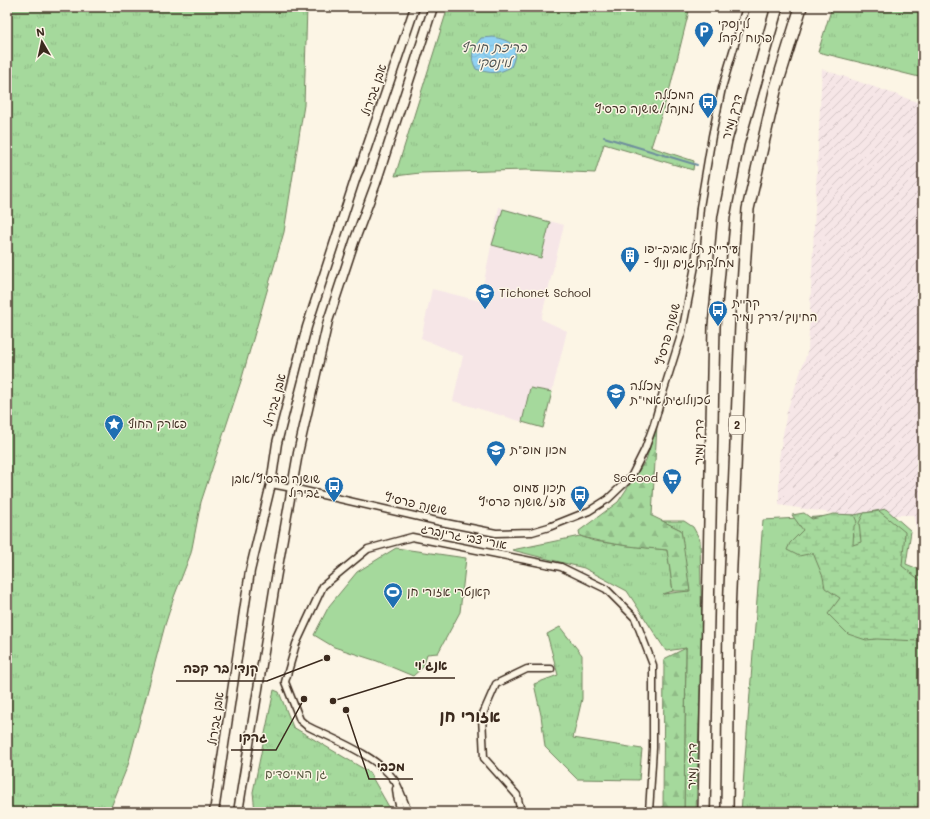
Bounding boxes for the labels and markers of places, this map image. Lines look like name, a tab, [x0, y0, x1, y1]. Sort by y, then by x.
place label: לוינסקי פתוח לקהל	[718, 15, 772, 45]
parking icon: לוינסקי פתוח לקהל	[693, 20, 715, 48]
place label: המכללה למנהל/שושנה פרסיץ	[595, 86, 695, 116]
bus stop icon: המכללה למנהל/שושנה פרסיץ	[697, 91, 719, 119]
place label: עיריית תל אביב-יפו - מחלקת גנים ונוף	[644, 240, 739, 271]
building icon: עיריית תל אביב-יפו - מחלקת גנים ונוף	[619, 245, 641, 273]
school or university icon: Tichonet School	[474, 282, 496, 310]
place label: Tichonet School	[499, 284, 591, 300]
place label: קריית החינוך/דרך נמיר	[731, 294, 817, 324]
bus stop icon: קריית החינוך/דרך נמיר	[707, 299, 729, 327]
place label: מכללה טכנולוגית אמי"ת	[629, 377, 711, 407]
school or university icon: מכללה טכנולוגית אמי"ת	[605, 382, 627, 410]
place icon: פארק החוף	[103, 413, 125, 441]
place label: פארק החוף	[128, 415, 187, 431]
school or university icon: מכון מופ"ת	[485, 439, 507, 467]
place label: מכון מופ"ת	[509, 441, 567, 457]
supermarket icon: SoGood	[661, 467, 683, 495]
place label: SoGood	[613, 469, 658, 485]
place label: שושנה פרסיץ/אבן גבירול	[231, 470, 320, 500]
bus stop icon: שושנה פרסיץ/אבן גבירול	[323, 475, 345, 503]
place label: תיכון עמוס עוז/שושנה פרסיץ	[479, 479, 566, 509]
bus stop icon: תיכון עמוס עוז/שושנה פרסיץ	[569, 484, 591, 512]
sports icon: קאנטרי אזורי חן	[382, 581, 404, 609]
place label: קאנטרי אזורי חן	[407, 583, 490, 600]
callout: אנג'וי	[407, 653, 455, 678]
callout: קנדי בר קפה	[176, 656, 267, 681]
callout: גרקו	[231, 725, 276, 750]
callout: מכבי	[369, 754, 413, 779]

